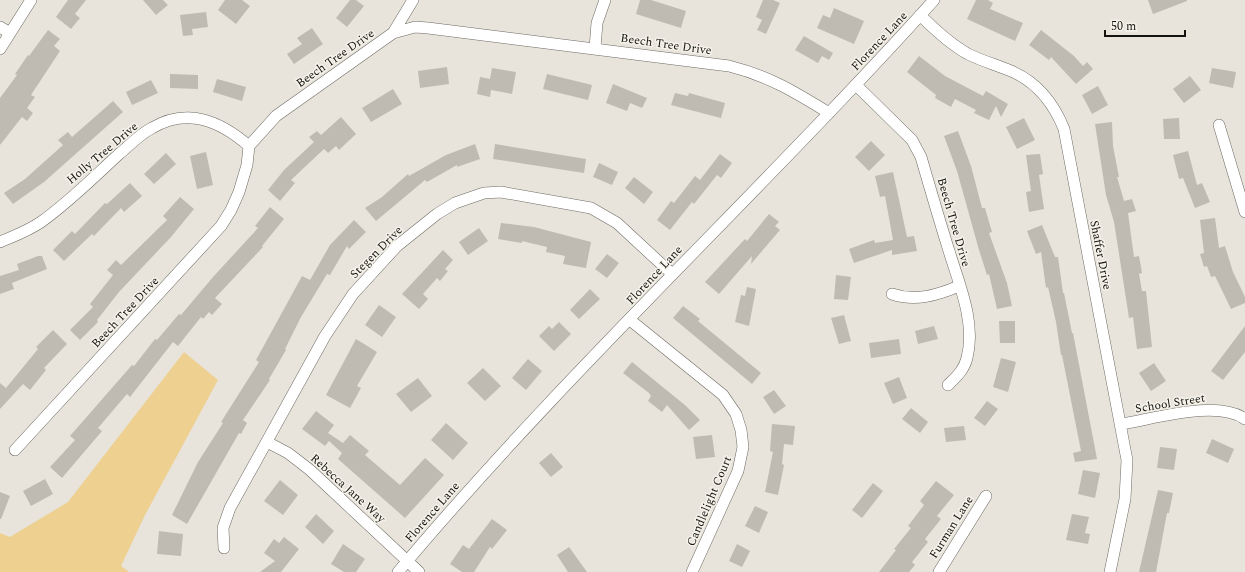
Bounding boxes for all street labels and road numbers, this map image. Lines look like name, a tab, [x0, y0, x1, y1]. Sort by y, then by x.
street label: Florence Lane	[847, 7, 912, 75]
street label: Beech Tree Drive	[292, 24, 379, 93]
street label: Beech Tree Drive	[619, 29, 713, 60]
street label: Holly Tree Drive	[62, 118, 142, 189]
street label: Beech Tree Drive	[932, 175, 975, 269]
street label: Shaffer Drive	[1084, 219, 1117, 292]
street label: Stegen Drive	[346, 221, 407, 283]
street label: Florence Lane	[622, 241, 687, 309]
street label: Beech Tree Drive	[87, 272, 164, 352]
street label: School Street	[1134, 389, 1206, 418]
street label: Rebecca Jane Way	[306, 449, 391, 528]
street label: Candlelight Court	[682, 453, 737, 549]
street label: Florence Lane	[400, 477, 464, 547]
street label: Furman Lane	[925, 492, 978, 562]

